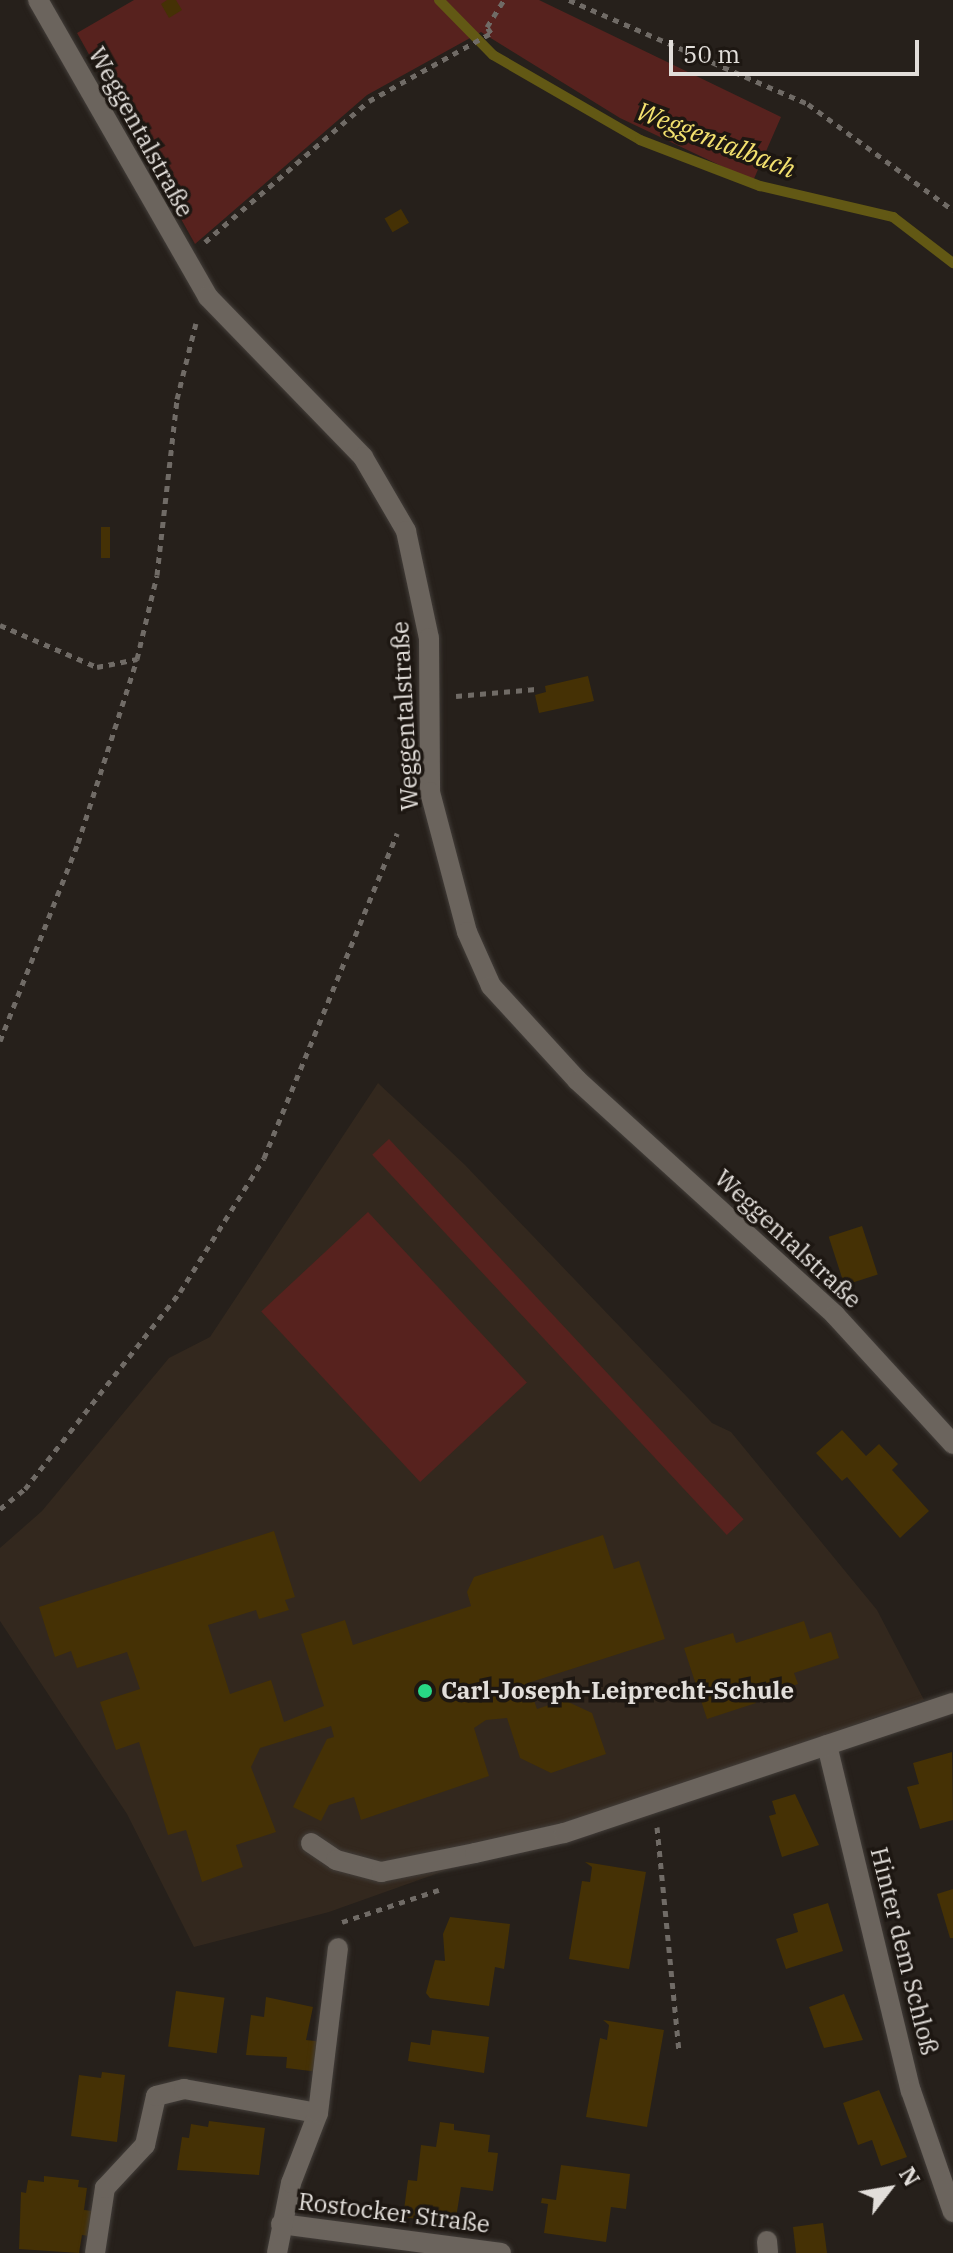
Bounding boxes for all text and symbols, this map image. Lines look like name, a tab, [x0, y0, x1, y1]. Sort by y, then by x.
scale bar	[673, 24, 923, 74]
text: 50 m	[683, 38, 740, 70]
street label: Weggentalstraße	[82, 42, 200, 222]
water label: Weggentalbach	[632, 95, 800, 185]
street label: Weggentalstraße	[386, 620, 424, 812]
street label: Weggentalstraße	[709, 1164, 867, 1314]
place label: Carl-Joseph-Leiprecht-Schule	[441, 1677, 794, 1705]
marker: Carl-Joseph-Leiprecht-Schule	[416, 1682, 434, 1700]
street label: Hinter dem Schloß	[864, 1844, 944, 2058]
north arrow	[849, 2149, 929, 2229]
text: N	[893, 2161, 927, 2191]
street label: Rostocker Straße	[297, 2187, 491, 2239]

